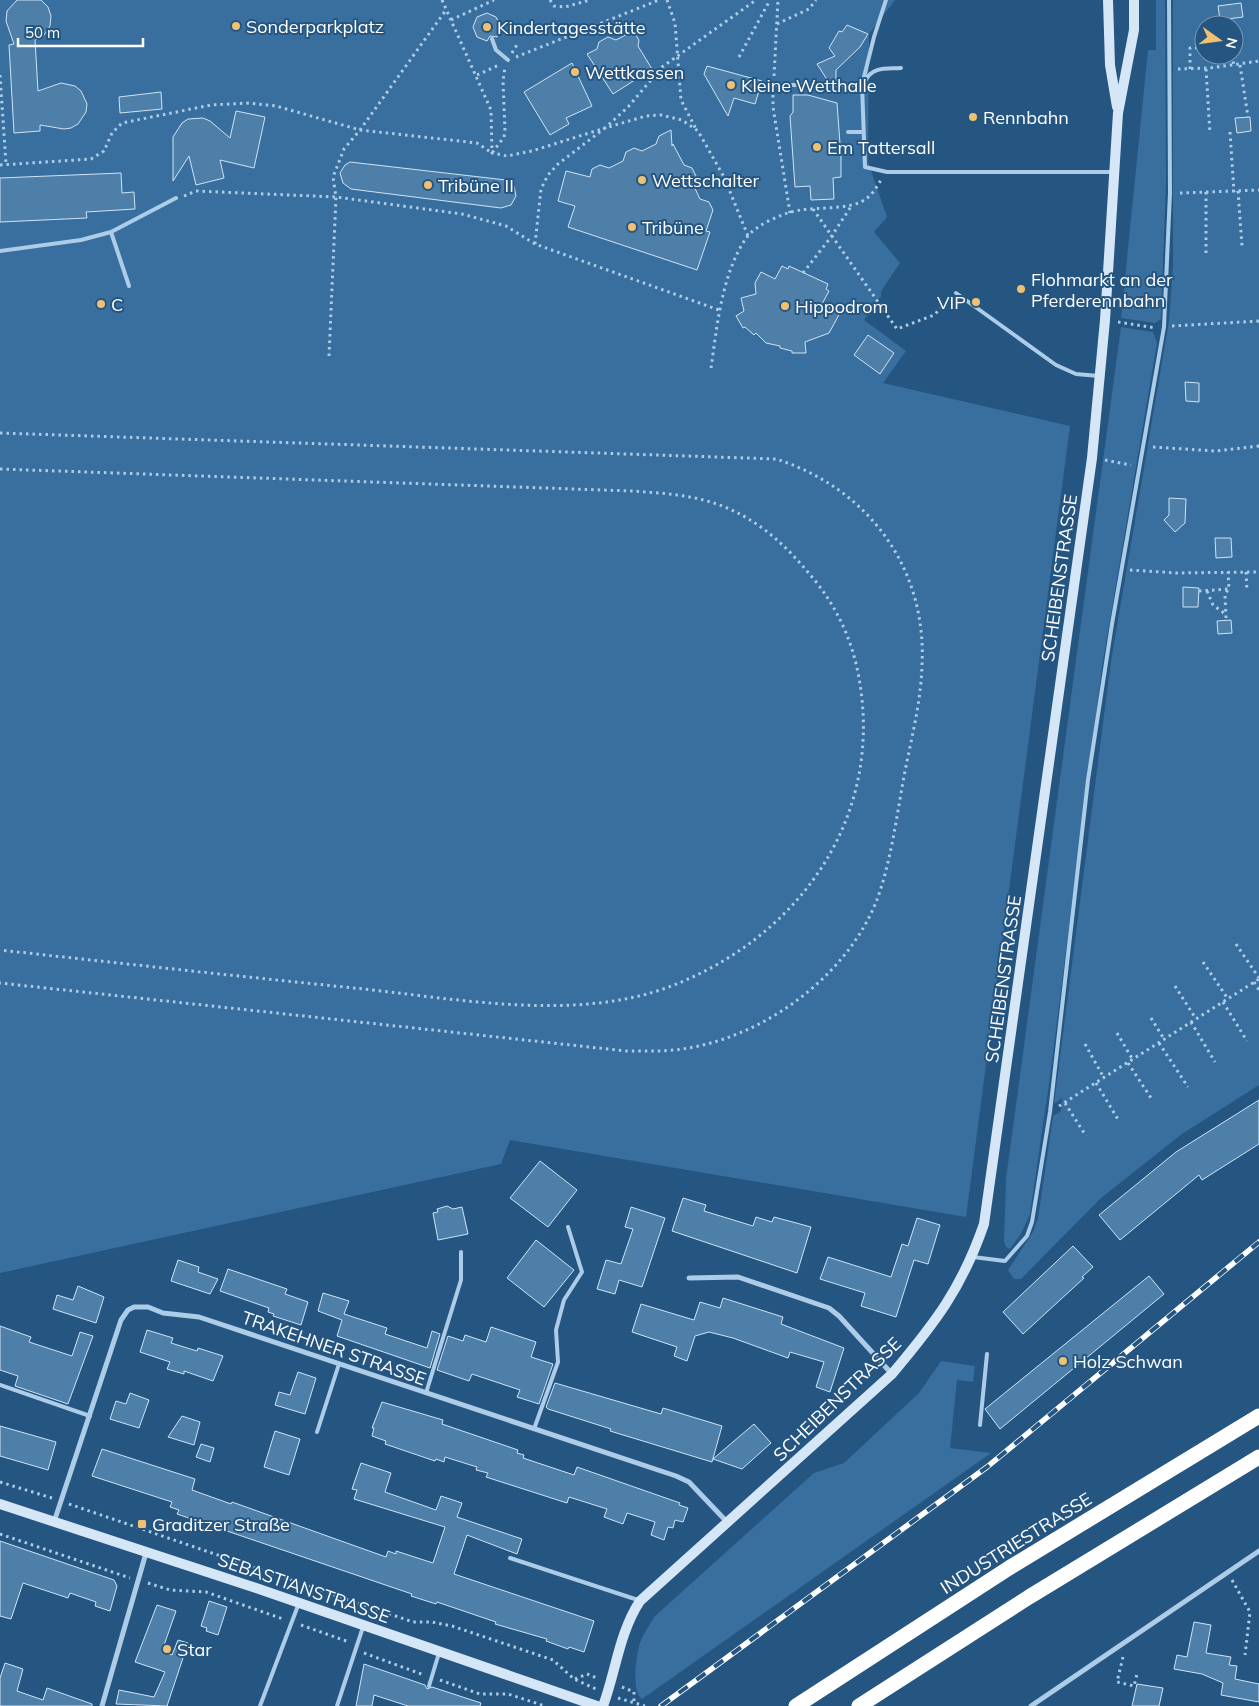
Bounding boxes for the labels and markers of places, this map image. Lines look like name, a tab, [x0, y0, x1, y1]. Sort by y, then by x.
place label: Sonderparkplatz	[246, 15, 384, 38]
place label: Kindertagesstätte	[497, 16, 646, 39]
marker: Sonderparkplatz	[230, 20, 242, 32]
marker: Kindertagesstätte	[481, 21, 493, 33]
place label: Wettkassen	[585, 61, 684, 84]
marker: Wettkassen	[569, 66, 581, 78]
place label: Kleine Wetthalle	[741, 74, 877, 97]
marker: Kleine Wetthalle	[725, 79, 737, 91]
place label: Rennbahn	[983, 106, 1069, 129]
marker: Rennbahn	[967, 111, 979, 123]
place label: Em Tattersall	[827, 136, 935, 159]
marker: Em Tattersall	[811, 141, 823, 153]
place label: Wettschalter	[652, 169, 760, 192]
place label: Tribüne II	[438, 174, 514, 197]
marker: Wettschalter	[636, 174, 648, 186]
marker: Tribüne II	[422, 179, 434, 191]
place label: Tribüne	[642, 216, 704, 239]
marker: Tribüne	[626, 221, 638, 233]
place label: Flohmarkt an der Pferderennbahn	[1031, 268, 1173, 312]
marker: Flohmarkt an der Pferderennbahn	[1015, 283, 1027, 295]
place label: VIP	[937, 291, 966, 314]
place label: C	[111, 293, 123, 316]
place label: Hippodrom	[795, 295, 888, 318]
marker: VIP	[970, 296, 982, 308]
marker: C	[95, 298, 107, 310]
marker: Hippodrom	[779, 300, 791, 312]
place label: Holz Schwan	[1073, 1350, 1183, 1373]
marker: Holz Schwan	[1057, 1355, 1069, 1367]
place label: Graditzer Straße	[152, 1513, 290, 1536]
marker: Graditzer Straße	[136, 1518, 148, 1530]
place label: Star	[177, 1638, 212, 1661]
marker: Star	[161, 1643, 173, 1655]

